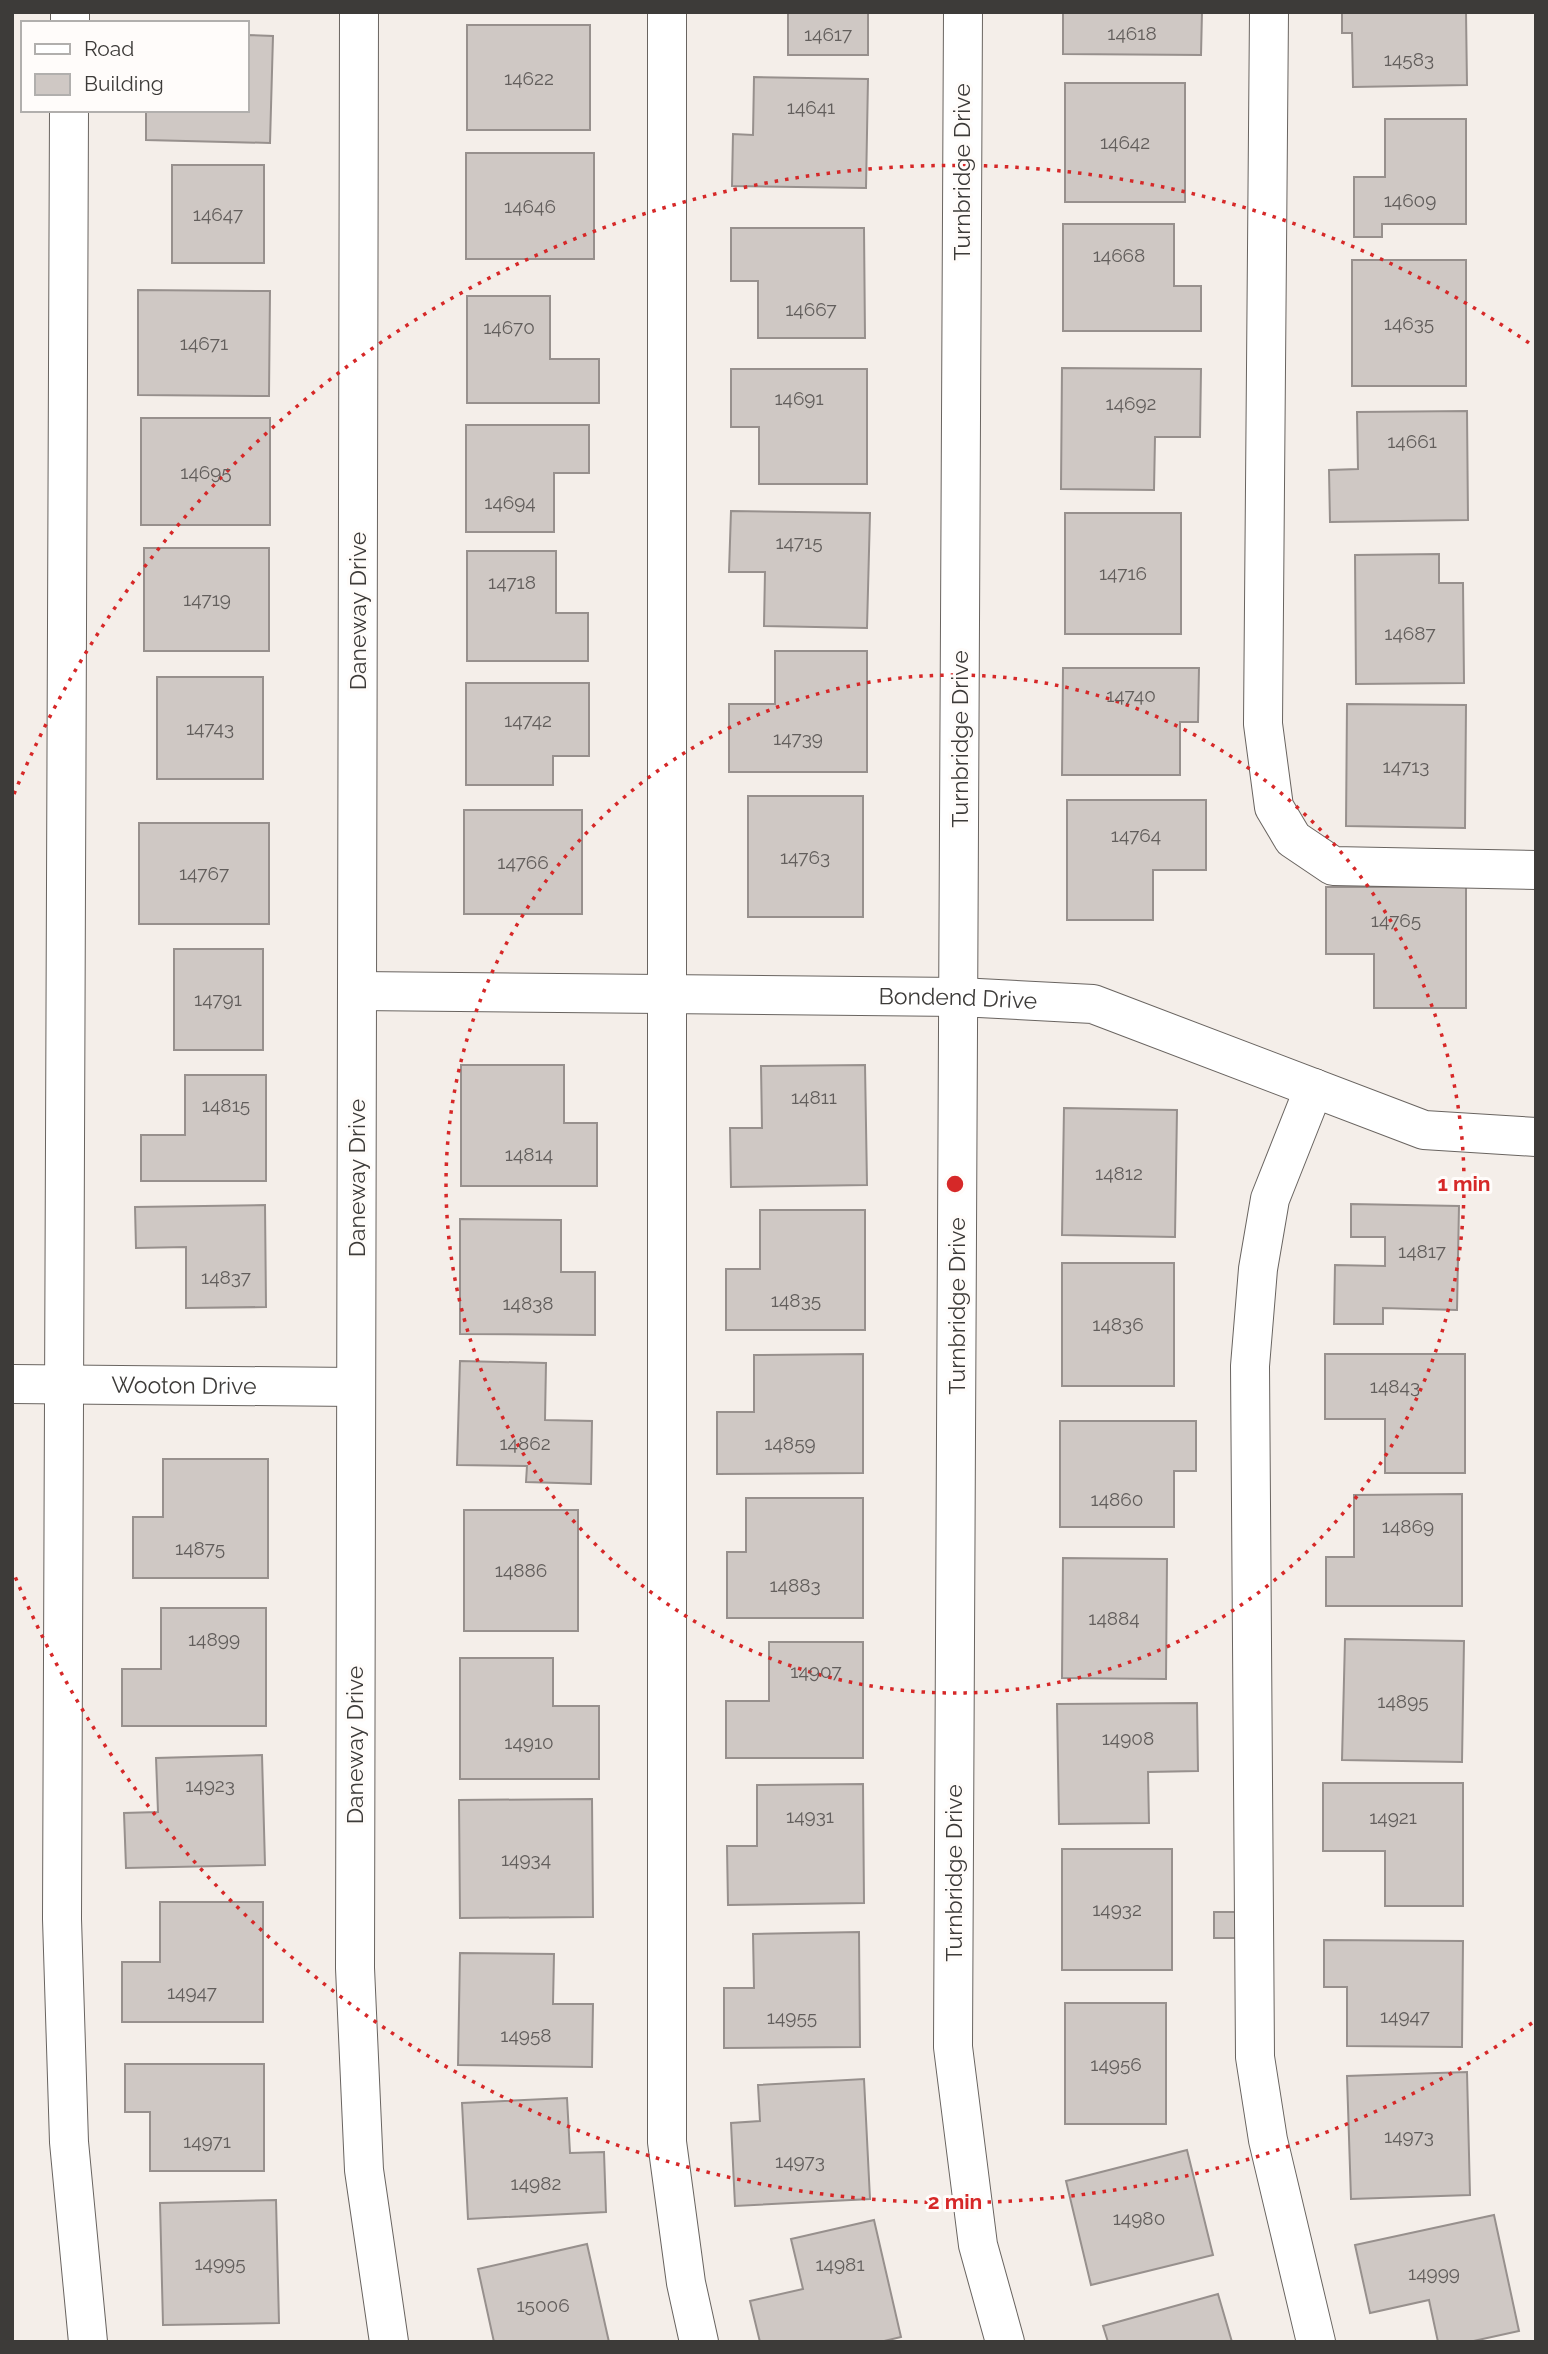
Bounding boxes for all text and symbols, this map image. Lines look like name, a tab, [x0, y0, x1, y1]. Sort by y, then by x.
legend	[21, 21, 248, 112]
house number: 14618	[1107, 22, 1157, 44]
house number: 14617	[804, 23, 852, 45]
text: Road	[84, 36, 134, 61]
house number: 14583	[1384, 48, 1434, 70]
house number: 14622	[504, 67, 554, 89]
text: Building	[84, 71, 164, 96]
street label: Turnbridge Drive	[948, 83, 975, 261]
house number: 14641	[787, 96, 835, 118]
house number: 14642	[1100, 131, 1150, 153]
house number: 14609	[1384, 189, 1436, 211]
house number: 14646	[504, 195, 556, 217]
house number: 14647	[193, 203, 243, 225]
house number: 14668	[1093, 244, 1145, 266]
house number: 14667	[785, 298, 837, 320]
house number: 14635	[1384, 312, 1434, 334]
house number: 14670	[483, 316, 535, 338]
house number: 14671	[180, 332, 228, 354]
house number: 14691	[774, 387, 824, 409]
house number: 14692	[1106, 392, 1157, 414]
house number: 14661	[1387, 430, 1437, 452]
house number: 14695	[180, 461, 232, 483]
house number: 14694	[484, 491, 536, 513]
house number: 14715	[775, 531, 823, 553]
street label: Daneway Drive	[344, 532, 371, 690]
house number: 14716	[1099, 562, 1147, 584]
house number: 14718	[488, 571, 536, 593]
house number: 14719	[183, 588, 231, 610]
house number: 14687	[1384, 622, 1436, 644]
street label: Turnbridge Drive	[946, 650, 973, 828]
house number: 14740	[1106, 684, 1156, 706]
house number: 14742	[504, 709, 552, 731]
house number: 14743	[186, 717, 234, 739]
house number: 14739	[773, 727, 823, 749]
house number: 14713	[1383, 755, 1429, 777]
house number: 14764	[1111, 824, 1161, 846]
house number: 14763	[780, 846, 830, 868]
house number: 14766	[497, 851, 549, 873]
house number: 14767	[179, 862, 229, 884]
house number: 14765	[1371, 909, 1421, 931]
street label: Bondend Drive	[878, 982, 1038, 1014]
house number: 14791	[194, 988, 242, 1010]
house number: 14811	[791, 1086, 837, 1108]
house number: 14815	[202, 1094, 250, 1116]
street label: Daneway Drive	[343, 1099, 370, 1257]
house number: 14814	[505, 1143, 553, 1165]
house number: 14812	[1095, 1162, 1143, 1184]
text: 1 min	[1437, 1171, 1491, 1196]
centre of rings	[943, 1172, 967, 1196]
street label: Turnbridge Drive	[943, 1217, 970, 1395]
house number: 14817	[1398, 1240, 1446, 1262]
house number: 14837	[201, 1266, 251, 1288]
house number: 14835	[771, 1289, 821, 1311]
house number: 14838	[502, 1292, 554, 1314]
house number: 14836	[1092, 1313, 1144, 1335]
street label: Wooton Drive	[111, 1371, 257, 1399]
house number: 14843	[1370, 1375, 1420, 1397]
house number: 14862	[499, 1432, 551, 1454]
house number: 14859	[764, 1432, 816, 1454]
house number: 14860	[1091, 1488, 1143, 1510]
house number: 14869	[1382, 1515, 1434, 1537]
house number: 14875	[175, 1537, 225, 1559]
house number: 14886	[495, 1559, 547, 1581]
house number: 14883	[769, 1574, 821, 1596]
house number: 14884	[1088, 1607, 1140, 1629]
house number: 14899	[188, 1628, 240, 1650]
house number: 14907	[790, 1660, 842, 1682]
street label: Daneway Drive	[341, 1666, 368, 1824]
house number: 14895	[1377, 1690, 1429, 1712]
house number: 14908	[1102, 1727, 1154, 1749]
house number: 14910	[504, 1731, 554, 1753]
house number: 14923	[185, 1774, 235, 1796]
street label: Turnbridge Drive	[940, 1784, 967, 1962]
house number: 14931	[786, 1805, 834, 1827]
house number: 14921	[1369, 1806, 1417, 1828]
house number: 14934	[501, 1848, 551, 1870]
house number: 14932	[1092, 1898, 1142, 1920]
house number: 14947	[167, 1981, 217, 2003]
house number: 14947	[1380, 2005, 1430, 2027]
house number: 14955	[767, 2006, 817, 2028]
house number: 14958	[500, 2024, 552, 2046]
house number: 14956	[1090, 2053, 1142, 2075]
house number: 14973	[1384, 2125, 1434, 2147]
house number: 14971	[183, 2130, 231, 2152]
house number: 14973	[775, 2150, 825, 2172]
house number: 14982	[511, 2172, 561, 2194]
text: 2 min	[928, 2189, 982, 2214]
house number: 14980	[1113, 2207, 1165, 2229]
house number: 14995	[194, 2252, 246, 2274]
house number: 14981	[815, 2253, 865, 2275]
house number: 14999	[1408, 2262, 1460, 2284]
house number: 15006	[516, 2294, 570, 2316]

